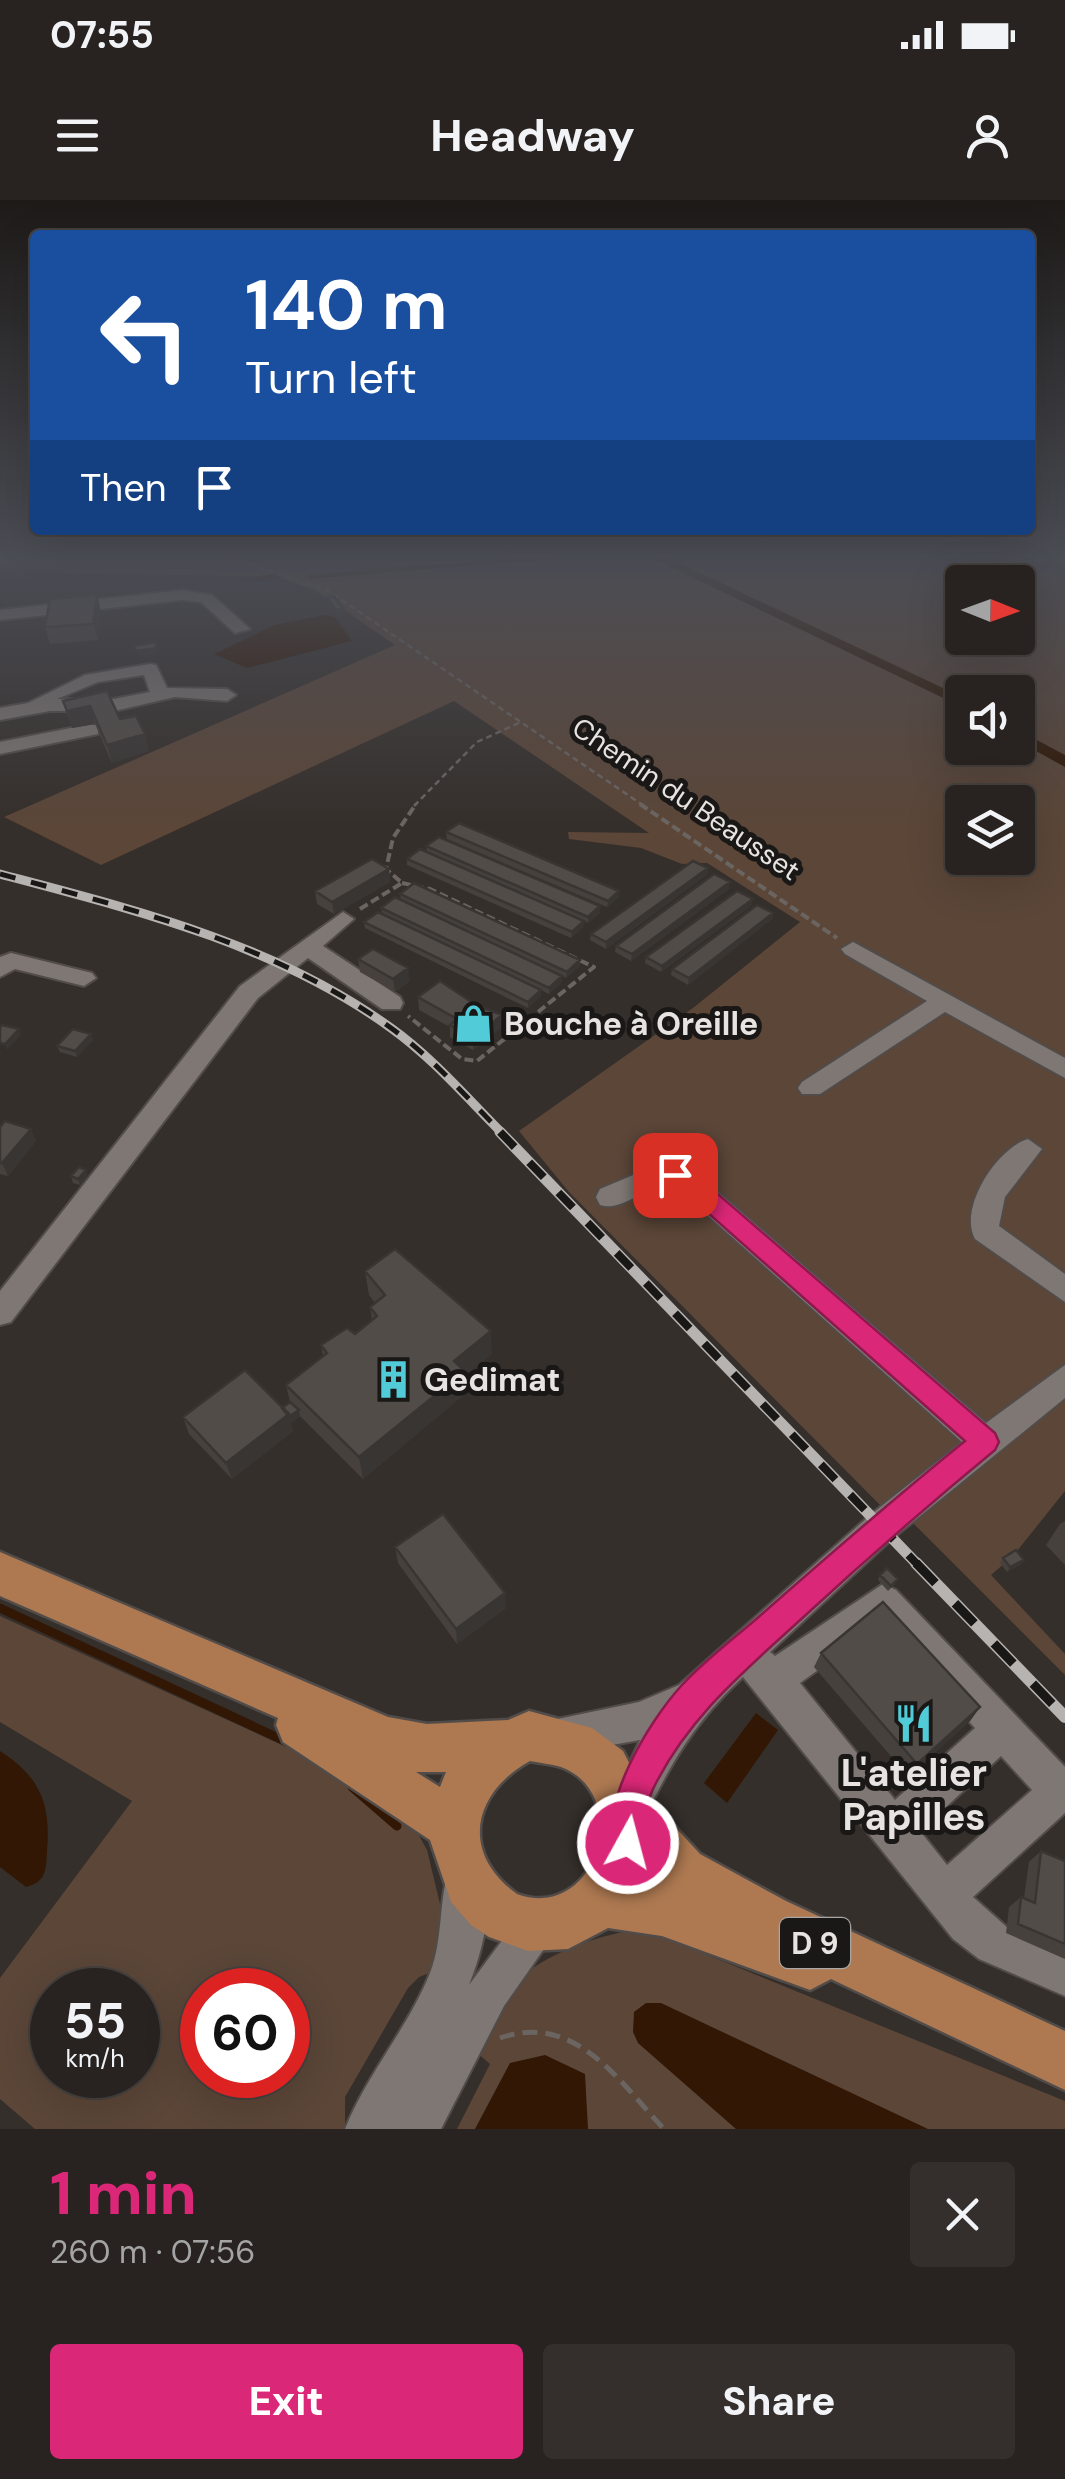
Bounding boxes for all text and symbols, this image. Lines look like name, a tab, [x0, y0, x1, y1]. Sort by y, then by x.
text: 07:55	[50, 10, 154, 60]
text: Headway	[430, 106, 635, 165]
icon: menu	[50, 108, 105, 163]
icon: person	[960, 108, 1015, 163]
text: 140 m	[245, 260, 448, 351]
icon: left	[80, 270, 210, 400]
text: Turn left	[245, 348, 417, 407]
icon: arrive	[187, 460, 242, 515]
text: Then	[80, 463, 167, 513]
north arrow	[945, 565, 1035, 655]
map controls	[945, 565, 1035, 875]
button: sound	[945, 675, 1035, 765]
street label: Chemin du Beausset	[565, 709, 807, 889]
button: layers	[945, 785, 1035, 875]
shop icon: Bouche à Oreille	[453, 1003, 495, 1045]
place label: Bouche à Oreille	[504, 1003, 758, 1045]
pin	[633, 1133, 718, 1218]
icon: arrive	[648, 1148, 703, 1203]
building icon: Gedimat	[373, 1359, 415, 1401]
place label: Gedimat	[424, 1359, 560, 1401]
restaurant icon: L'atelier Papilles	[893, 1703, 935, 1745]
place label: L'atelier Papilles	[841, 1748, 987, 1842]
position arrow	[576, 1791, 680, 1895]
road number: D 9	[780, 1918, 850, 1968]
speed limit sign: 60	[180, 1968, 310, 2098]
text: 55	[64, 1988, 126, 2054]
text: km/h	[65, 2042, 125, 2075]
text: 1 min	[50, 2154, 197, 2233]
button: close	[910, 2162, 1015, 2267]
text: 260 m · 07:56	[50, 2231, 255, 2273]
button: Exit	[50, 2344, 523, 2459]
button: Share	[543, 2344, 1015, 2459]

